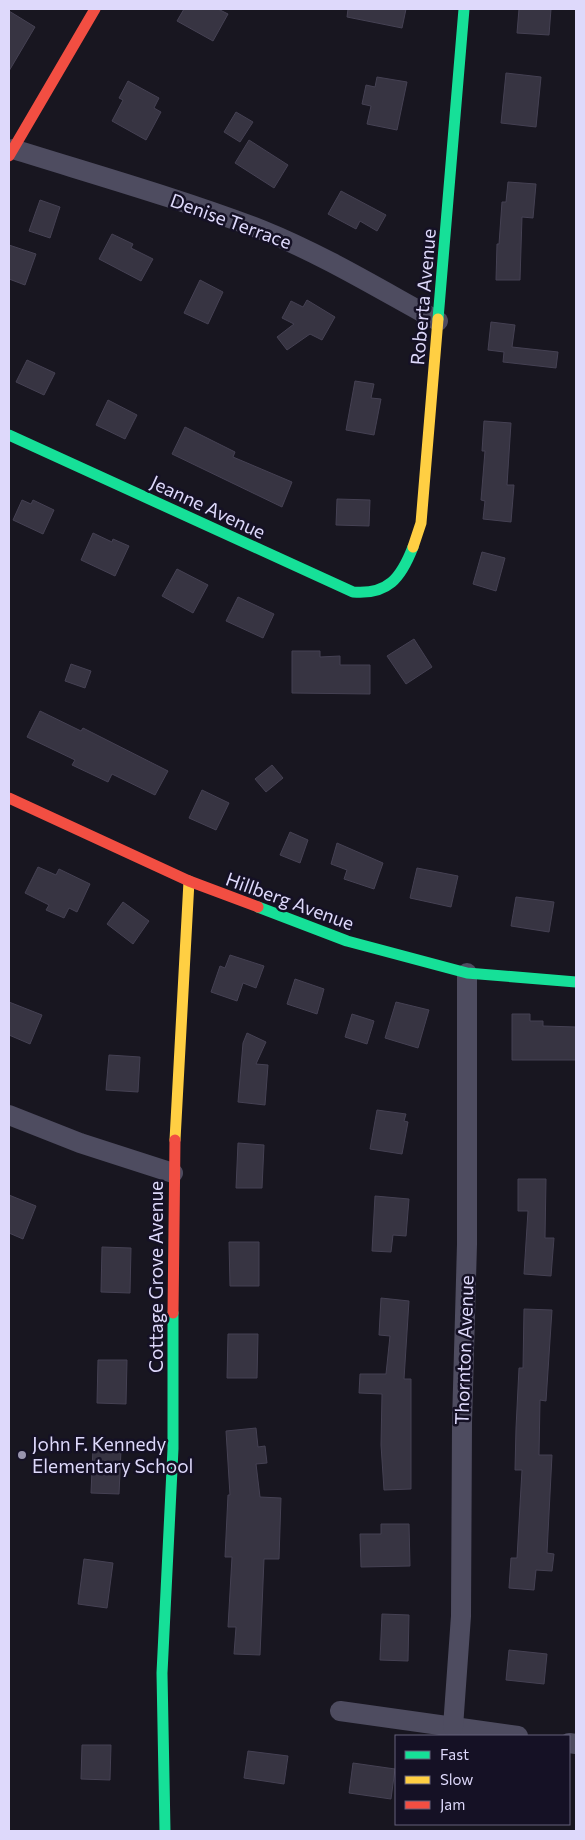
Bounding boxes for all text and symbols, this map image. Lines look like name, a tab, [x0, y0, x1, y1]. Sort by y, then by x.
street label: Denise Terrace	[167, 188, 295, 253]
street label: Roberta Avenue	[405, 228, 440, 366]
street label: Jeanne Avenue	[147, 470, 269, 543]
street label: Hillberg Avenue	[223, 867, 357, 934]
street label: Cottage Grove Avenue	[144, 1181, 167, 1373]
street label: Thornton Avenue	[449, 1275, 478, 1425]
place label: John F. Kennedy Elementary School	[32, 1432, 193, 1477]
marker: John F. Kennedy Elementary School	[16, 1449, 28, 1461]
legend	[395, 1735, 570, 1825]
text: Fast	[440, 1745, 469, 1763]
text: Slow	[440, 1770, 473, 1788]
text: Jam	[440, 1795, 465, 1813]

